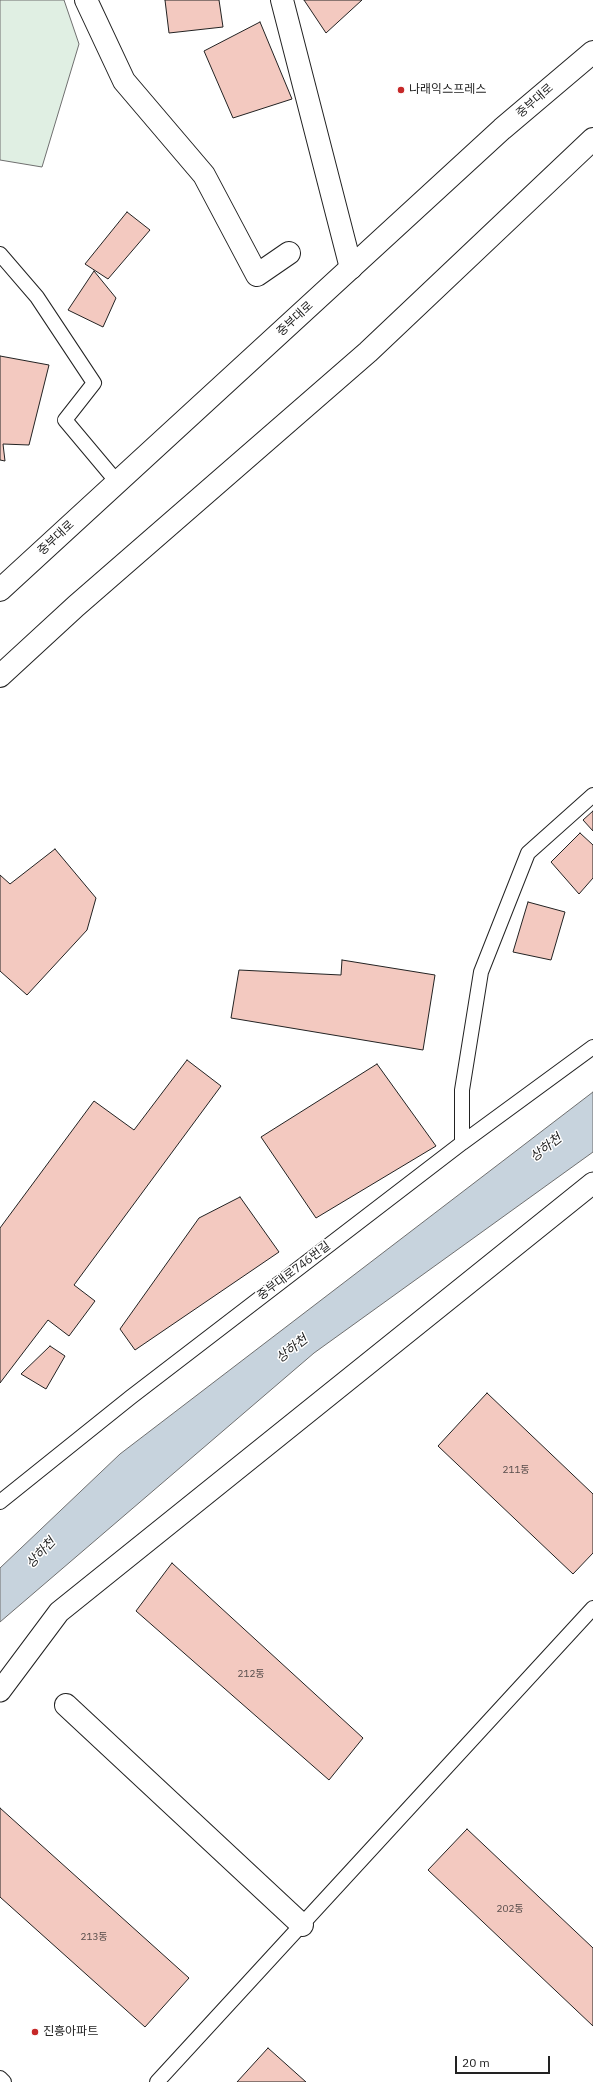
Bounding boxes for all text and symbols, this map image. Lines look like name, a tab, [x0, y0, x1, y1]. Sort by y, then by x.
street label: 중부대로	[514, 81, 556, 121]
place label: 나래익스프레스	[409, 83, 486, 97]
marker: 나래익스프레스	[396, 85, 406, 95]
street label: 중부대로	[274, 299, 316, 339]
street label: 중부대로	[35, 518, 77, 558]
water label: 상하천	[527, 1131, 565, 1165]
street label: 중부대로746번길	[255, 1239, 333, 1303]
water label: 상하천	[273, 1332, 311, 1366]
house number: 211동	[502, 1464, 530, 1476]
water label: 상하천	[23, 1535, 59, 1571]
house number: 212동	[237, 1668, 265, 1680]
house number: 202동	[496, 1903, 524, 1915]
house number: 213동	[80, 1931, 108, 1943]
place label: 진흥아파트	[43, 2025, 98, 2039]
marker: 진흥아파트	[30, 2027, 40, 2037]
scale bar	[457, 2048, 552, 2074]
text: 20 m	[462, 2055, 490, 2070]

